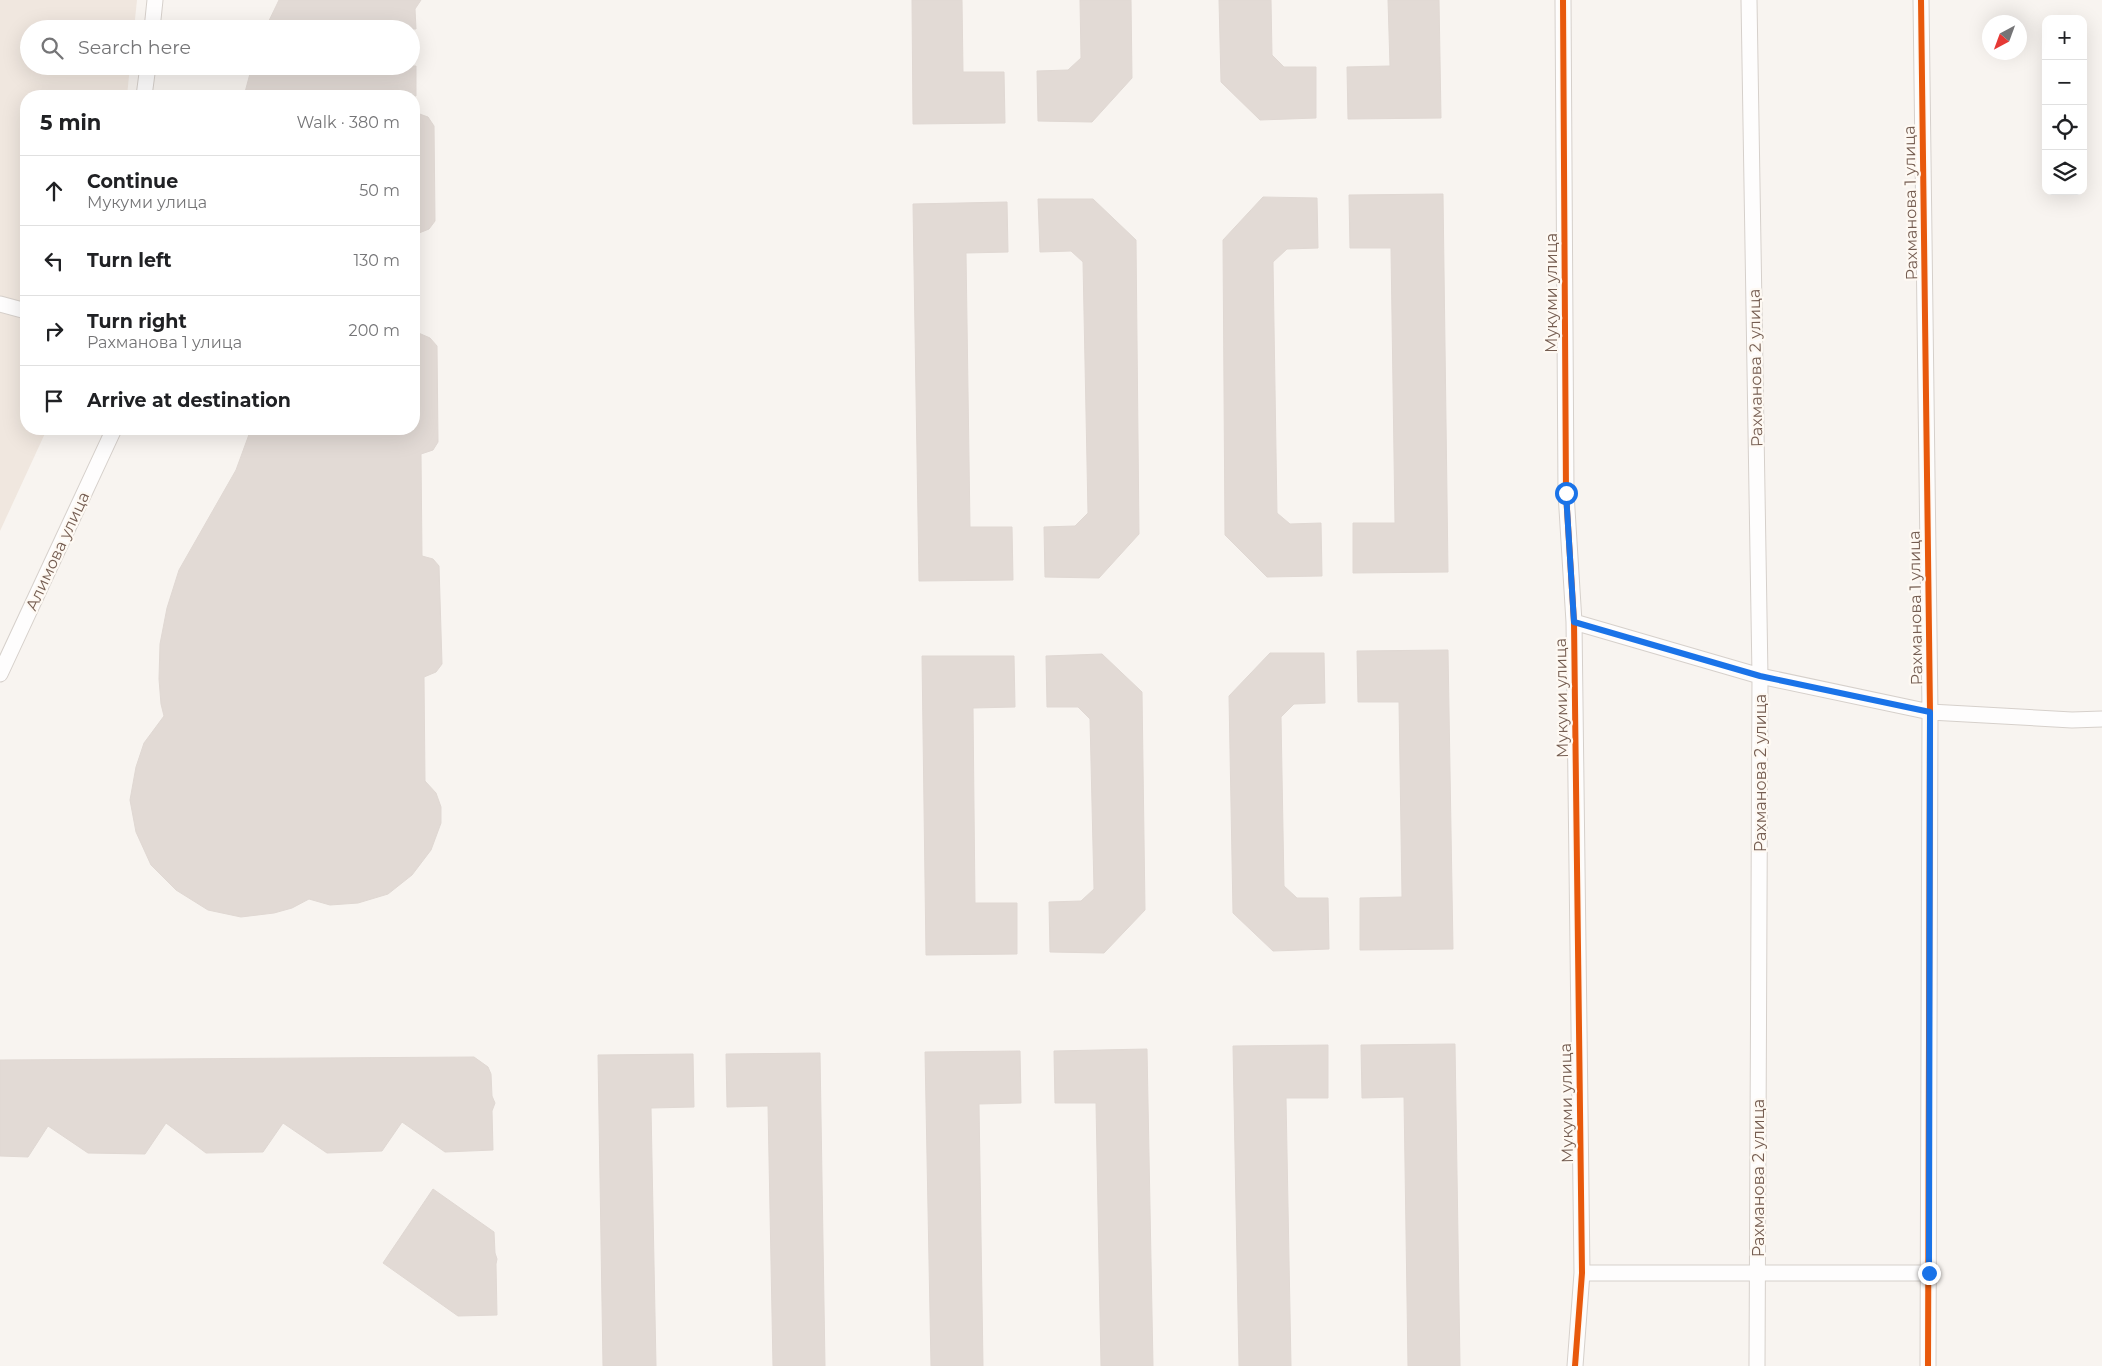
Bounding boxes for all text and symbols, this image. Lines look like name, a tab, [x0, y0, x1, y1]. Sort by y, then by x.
north arrow	[1982, 15, 2027, 60]
map controls	[2042, 15, 2087, 195]
button: +	[2042, 15, 2087, 60]
search box	[20, 20, 420, 75]
icon: search	[38, 34, 66, 62]
text: Search here	[78, 36, 191, 59]
button: −	[2042, 60, 2087, 105]
button: locate	[2042, 105, 2087, 150]
text: 5 min	[40, 110, 101, 135]
text: Walk · 380 m	[296, 113, 400, 132]
street label: Рахманова 1 улица	[1900, 125, 1921, 281]
button: layers	[2042, 150, 2087, 195]
text: Continue	[87, 170, 178, 193]
icon: ahead	[40, 177, 68, 205]
text: 50 m	[359, 181, 400, 200]
text: Мукуми улица	[87, 193, 207, 212]
street label: Мукуми улица	[1542, 233, 1561, 353]
icon: left	[40, 247, 68, 275]
text: Turn left	[87, 249, 172, 272]
text: 130 m	[353, 251, 400, 270]
street label: Рахманова 2 улица	[1745, 289, 1766, 447]
text: Turn right	[87, 310, 187, 333]
icon: right	[40, 317, 68, 345]
text: 200 m	[349, 321, 400, 340]
text: Рахманова 1 улица	[87, 333, 242, 352]
icon: arrive	[40, 387, 68, 415]
text: Arrive at destination	[87, 389, 291, 412]
route start	[1555, 482, 1578, 505]
street label: Алимова улица	[22, 489, 93, 614]
street label: Рахманова 1 улица	[1905, 530, 1926, 686]
street label: Мукуми улица	[1551, 638, 1572, 758]
street label: Рахманова 2 улица	[1751, 694, 1770, 852]
street label: Мукуми улица	[1556, 1043, 1577, 1163]
street label: Рахманова 2 улица	[1749, 1099, 1768, 1257]
route end	[1918, 1262, 1941, 1285]

